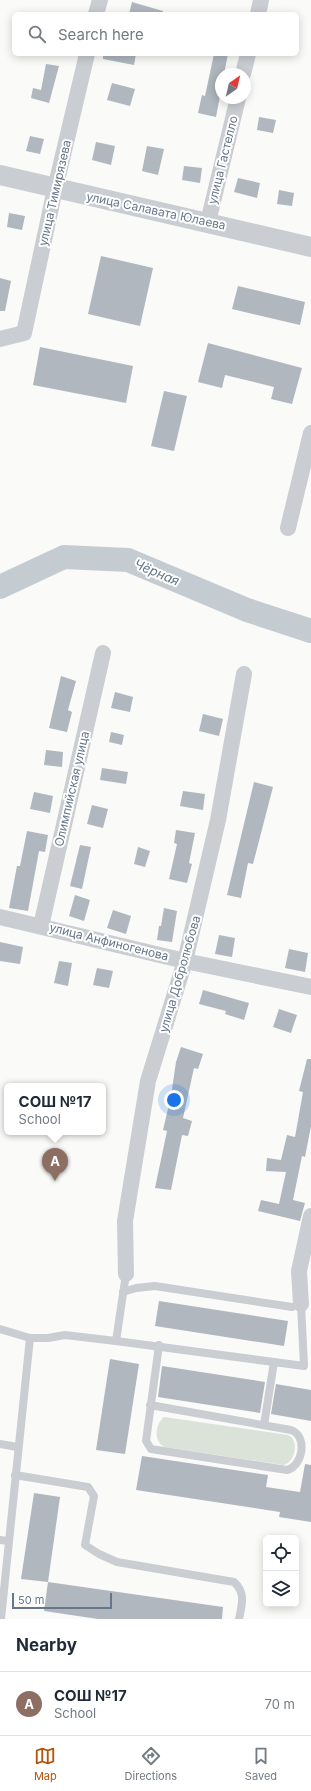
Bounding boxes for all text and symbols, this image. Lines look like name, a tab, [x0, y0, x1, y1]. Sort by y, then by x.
search box	[12, 12, 299, 56]
icon: search	[26, 23, 48, 45]
text: Search here	[58, 25, 144, 44]
north arrow	[215, 68, 251, 104]
street label: улица Гастелло	[204, 114, 241, 206]
street label: улица Тимирязева	[35, 138, 74, 247]
street label: улица Салавата Юлаева	[85, 188, 227, 233]
water label: Чёрная	[132, 555, 182, 589]
street label: Олимпийская улица	[51, 730, 92, 848]
street label: улица Добролюбова	[156, 914, 203, 1034]
street label: улица Анфиногенова	[48, 919, 170, 964]
popup	[4, 1083, 106, 1135]
your location	[164, 1090, 184, 1110]
text: СОШ №17	[19, 1092, 91, 1111]
text: School	[19, 1111, 61, 1127]
pin: A	[42, 1148, 68, 1181]
map controls	[263, 1535, 299, 1607]
button: locate	[263, 1535, 299, 1571]
button: layers	[263, 1571, 299, 1607]
scale bar	[12, 1591, 112, 1610]
text: 50 m	[18, 1593, 44, 1607]
text: Nearby	[16, 1635, 77, 1655]
text: СОШ №17	[54, 1686, 127, 1705]
text: A	[24, 1696, 34, 1712]
text: 70 m	[265, 1696, 295, 1712]
text: School	[54, 1705, 96, 1721]
tab: Map	[34, 1745, 57, 1783]
tab: Directions	[125, 1745, 177, 1783]
tab: Saved	[245, 1745, 277, 1783]

